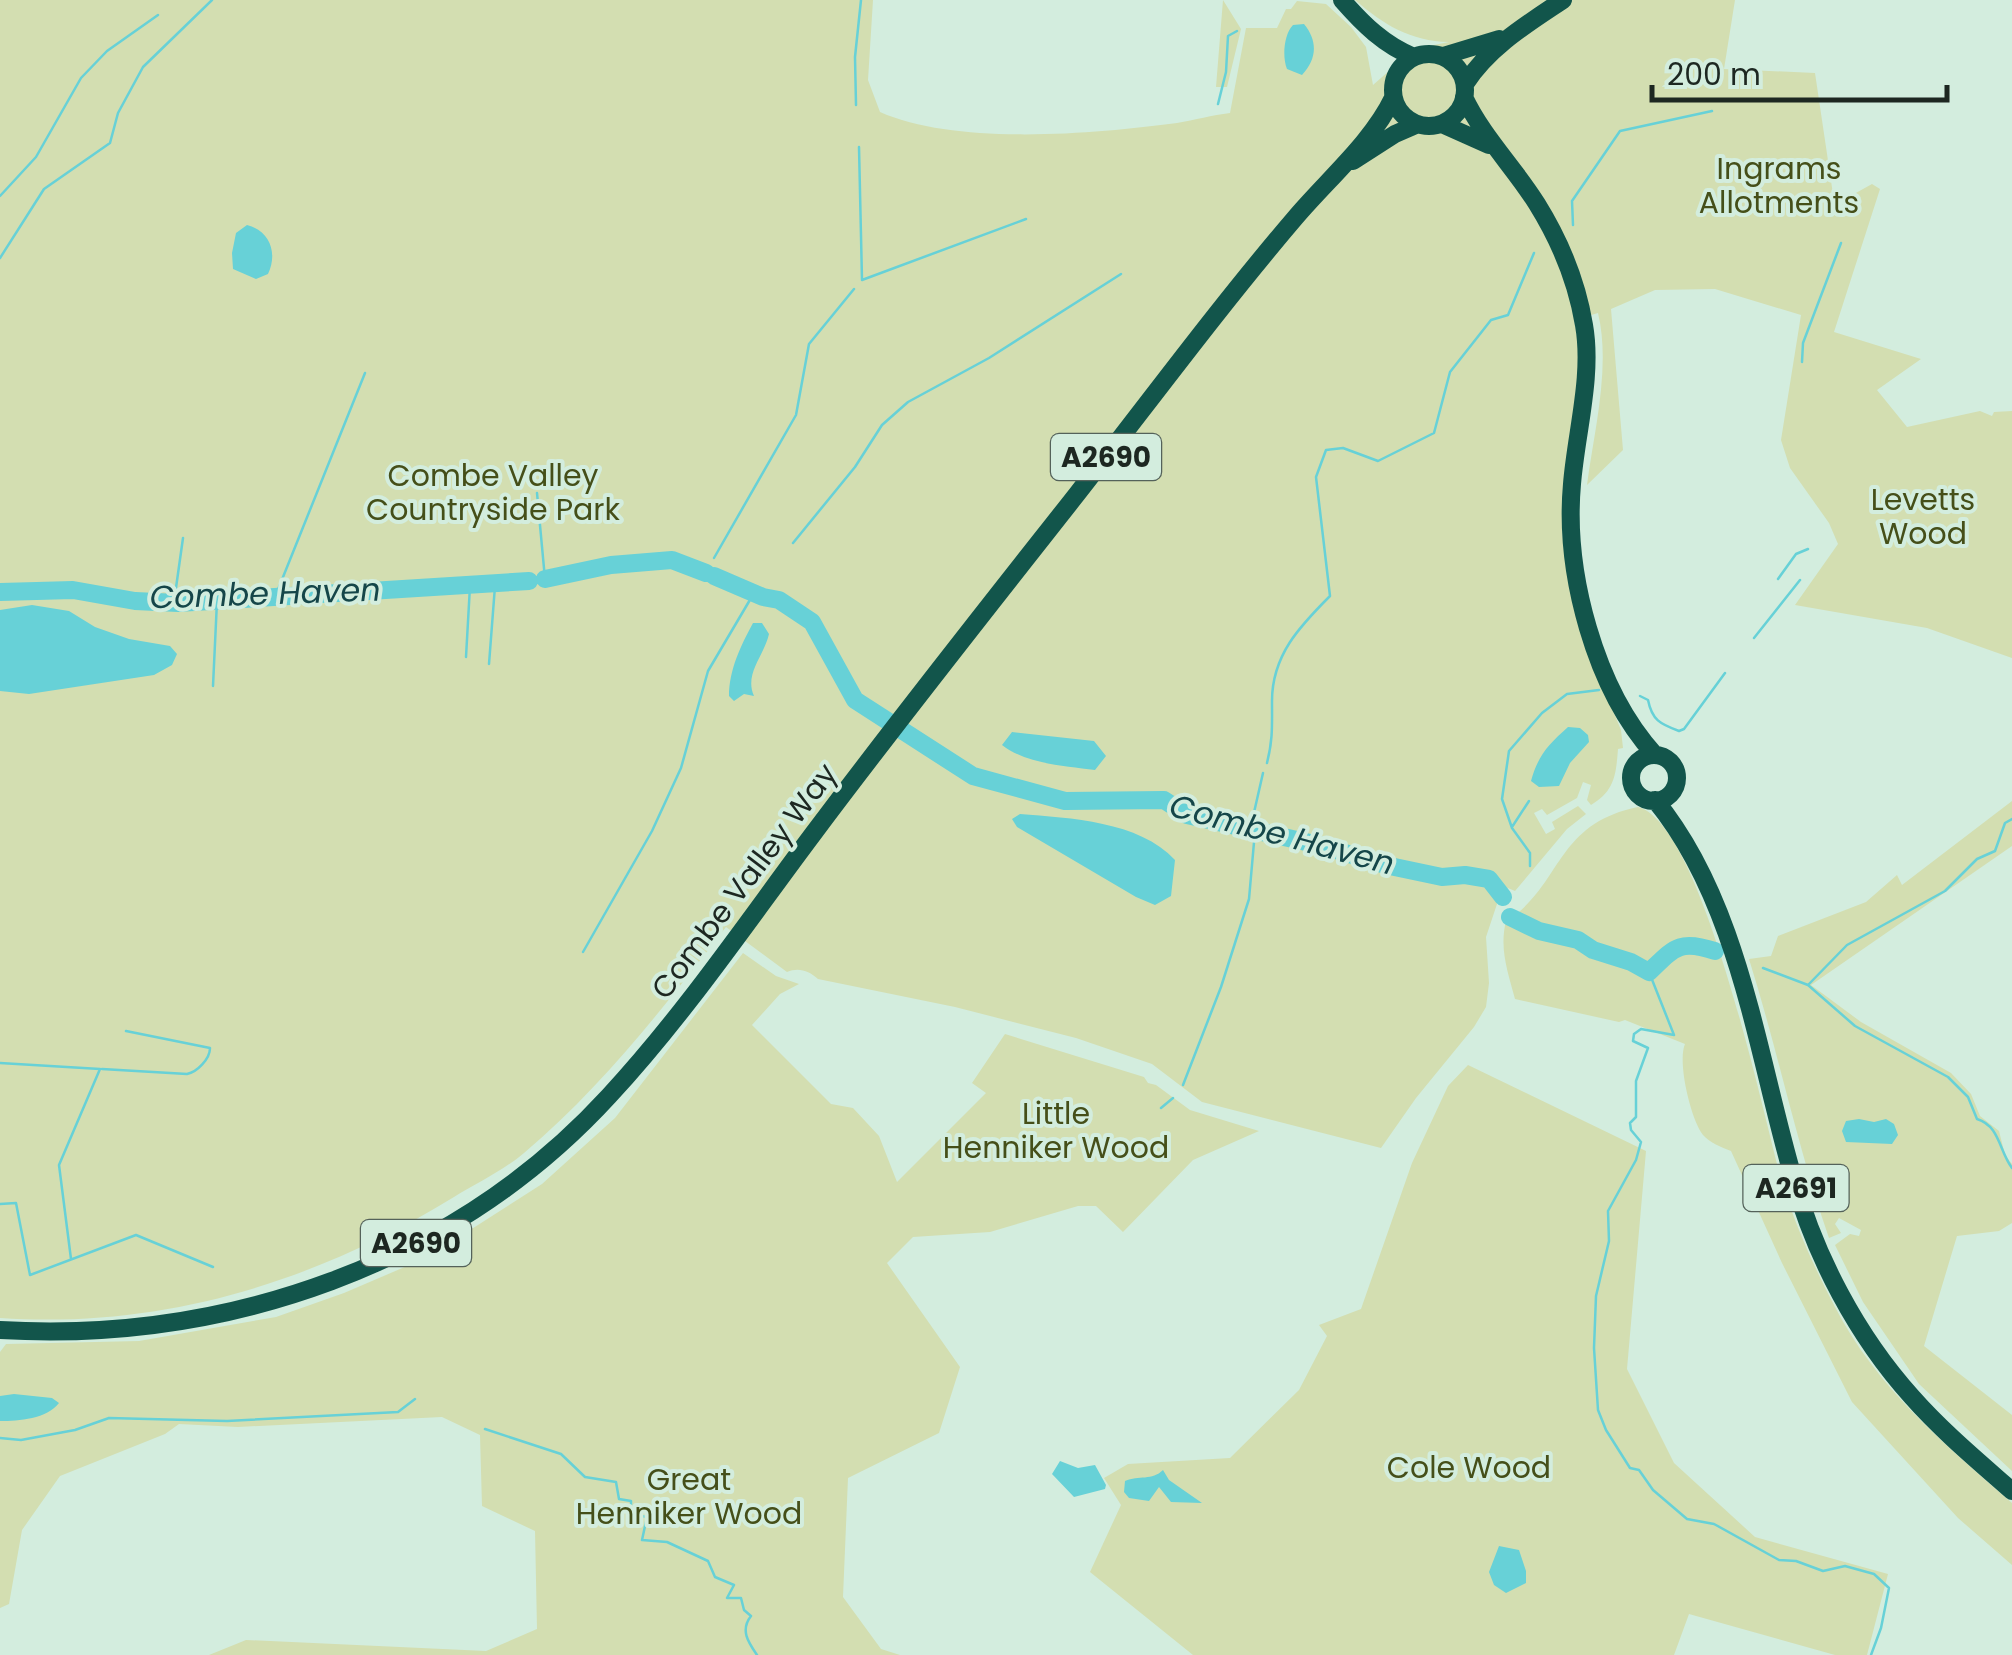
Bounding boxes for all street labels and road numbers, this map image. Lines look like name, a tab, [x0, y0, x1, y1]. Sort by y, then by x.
road number: A2690	[1051, 434, 1161, 480]
street label: Combe Valley Way	[641, 754, 847, 1008]
road number: A2691	[1744, 1165, 1848, 1211]
road number: A2690	[361, 1220, 471, 1266]

